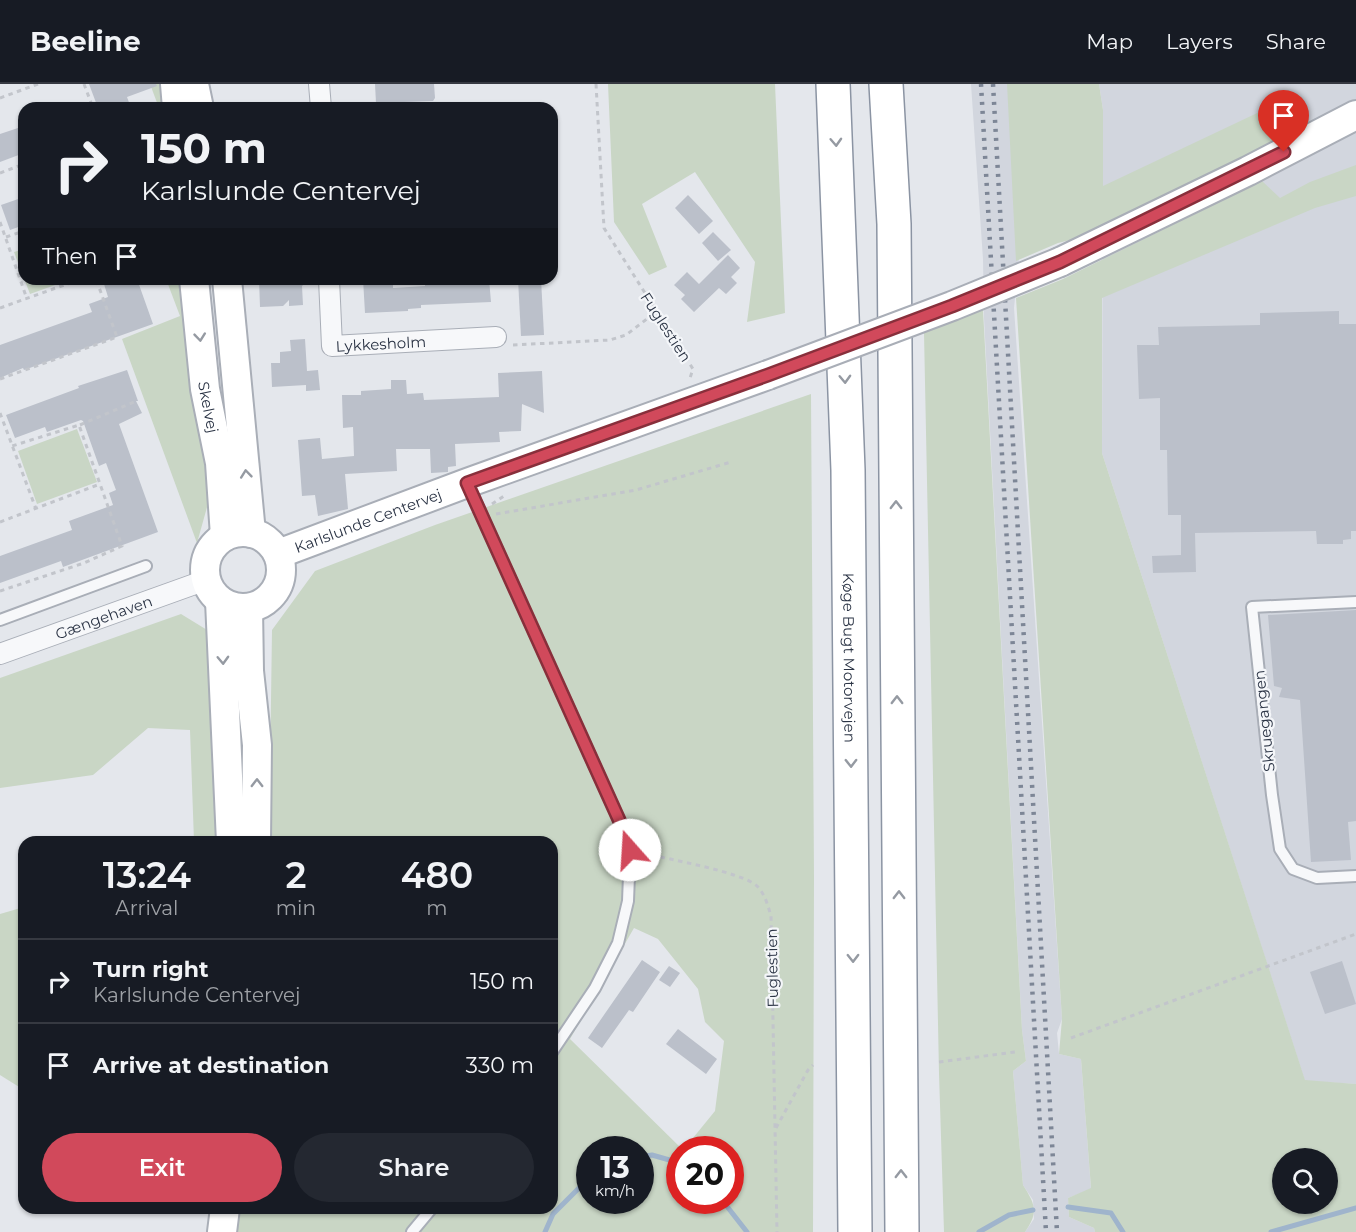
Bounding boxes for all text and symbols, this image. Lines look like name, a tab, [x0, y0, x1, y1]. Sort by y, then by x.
text: Beeline	[30, 24, 141, 58]
text: Map	[1086, 29, 1133, 54]
text: Layers	[1166, 29, 1233, 54]
text: Share	[1266, 29, 1326, 54]
pin	[1258, 90, 1309, 152]
icon: arrive	[1267, 99, 1300, 132]
text: 150 m	[141, 122, 267, 174]
icon: right	[42, 126, 120, 204]
one-way arrow	[829, 138, 842, 147]
text: Karlslunde Centervej	[141, 174, 421, 207]
icon: arrive	[110, 240, 143, 273]
text: Then	[42, 243, 98, 270]
street label: Fuglestien	[636, 289, 696, 365]
street label: Lykkesholm	[335, 331, 427, 355]
one-way arrow	[193, 333, 206, 342]
one-way arrow	[838, 375, 851, 384]
street label: Skelvej	[195, 381, 223, 434]
one-way arrow	[240, 470, 253, 479]
street label: Karlslunde Centervej	[292, 484, 444, 557]
one-way arrow	[890, 500, 902, 509]
street label: Køge Bugt Motorvejen	[839, 573, 860, 743]
street label: Gængehaven	[52, 591, 155, 643]
one-way arrow	[217, 655, 229, 664]
street label: Skruegangen	[1249, 669, 1279, 773]
one-way arrow	[891, 695, 903, 704]
one-way arrow	[845, 759, 857, 768]
one-way arrow	[251, 779, 263, 788]
position arrow	[598, 818, 662, 882]
text: 13:24	[103, 853, 191, 897]
text: 2	[285, 853, 306, 897]
text: 480	[401, 853, 473, 897]
one-way arrow	[893, 890, 905, 899]
text: Arrival	[115, 896, 178, 920]
text: min	[276, 896, 316, 920]
text: m	[426, 896, 448, 920]
street label: Fuglestien	[762, 928, 782, 1008]
one-way arrow	[847, 954, 859, 963]
text: Turn right	[93, 956, 208, 983]
icon: right	[42, 965, 75, 998]
text: 150 m	[470, 968, 534, 995]
text: Karlslunde Centervej	[93, 983, 300, 1007]
icon: arrive	[42, 1049, 75, 1082]
text: Arrive at destination	[93, 1052, 329, 1079]
text: 330 m	[466, 1052, 534, 1079]
button: Exit	[42, 1133, 282, 1202]
button: Share	[294, 1133, 534, 1202]
speed limit sign: 20	[666, 1136, 744, 1214]
map controls	[1272, 1148, 1338, 1214]
button: search	[1272, 1148, 1338, 1214]
text: 13	[600, 1149, 630, 1186]
one-way arrow	[895, 1169, 908, 1178]
text: km/h	[595, 1181, 635, 1200]

